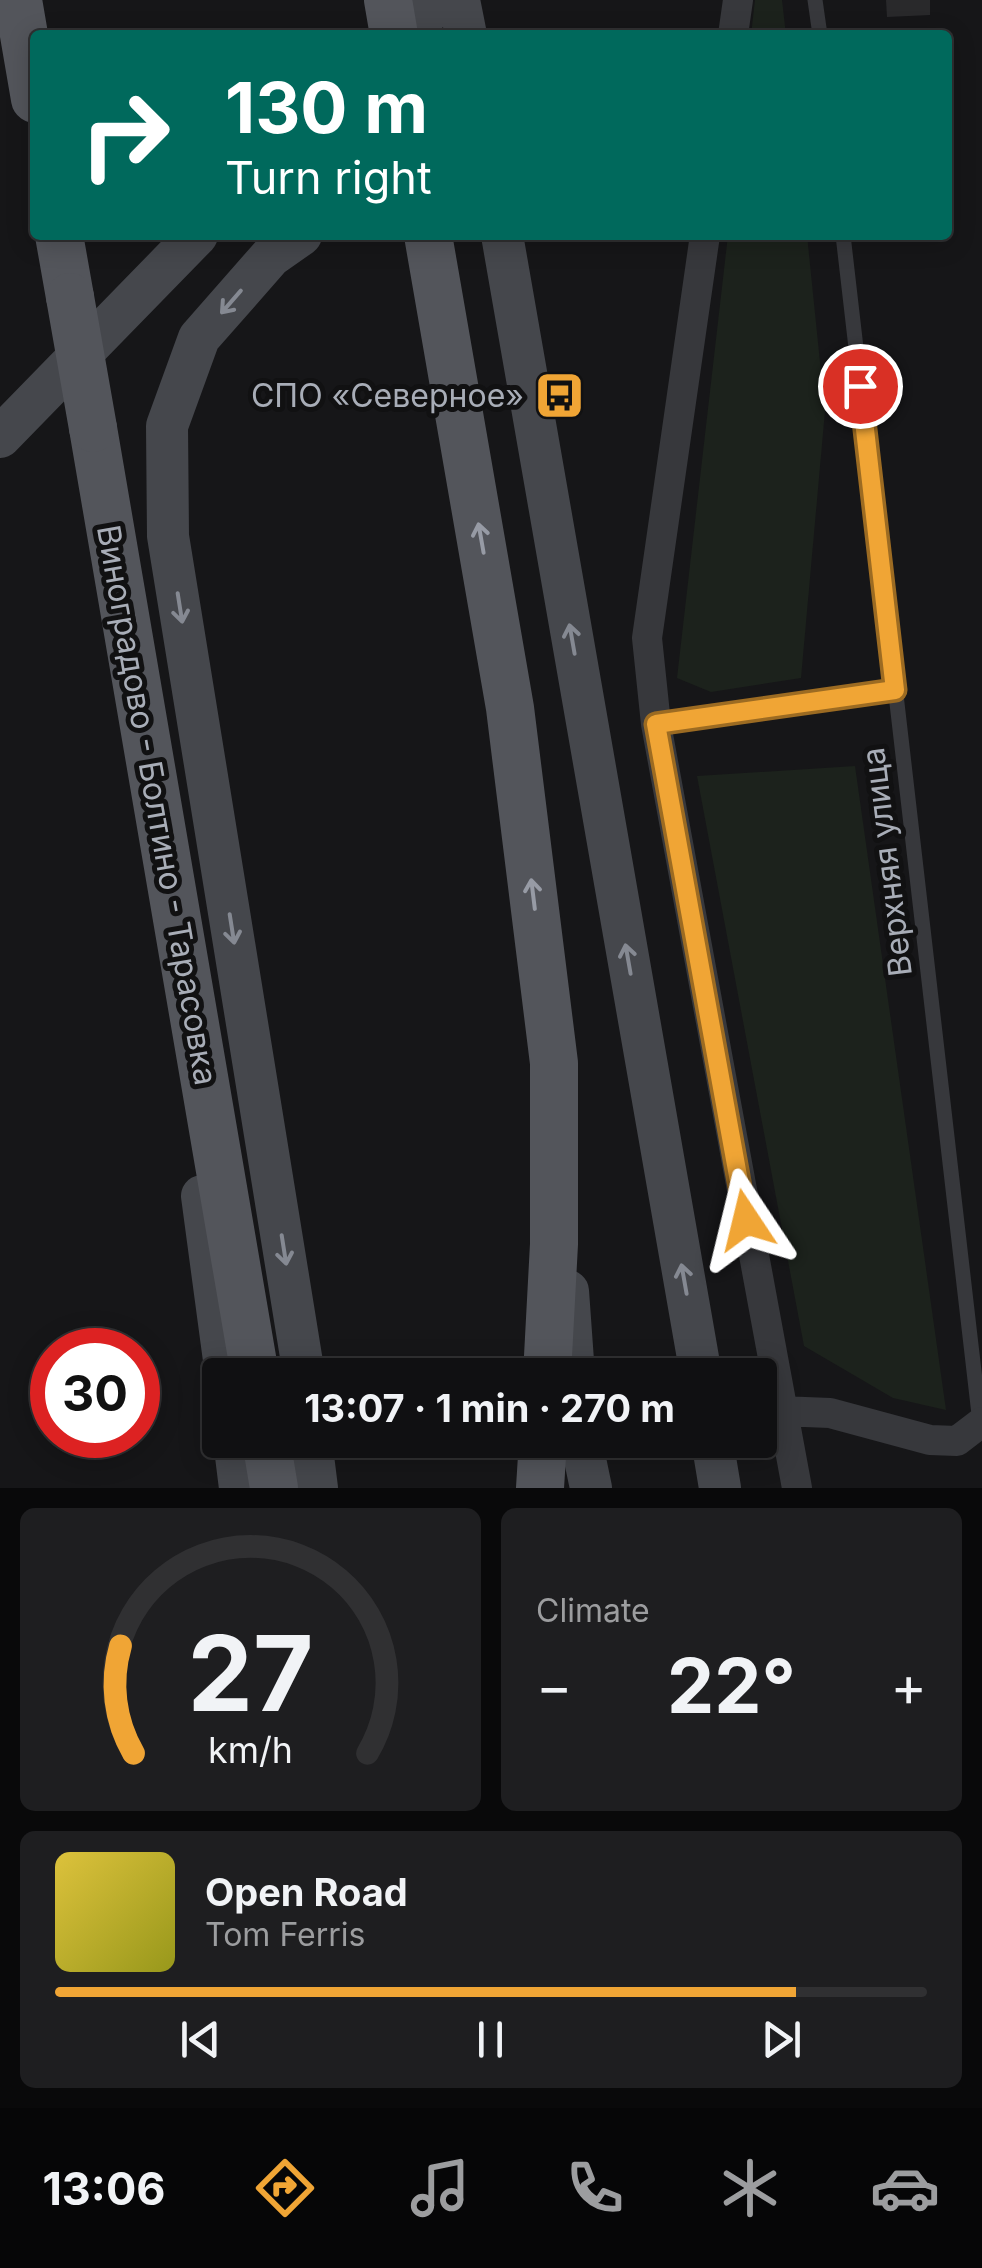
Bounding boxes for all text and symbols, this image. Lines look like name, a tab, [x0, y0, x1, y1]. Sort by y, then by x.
text: 130 m	[225, 65, 428, 150]
icon: right	[60, 70, 190, 200]
text: Turn right	[225, 150, 432, 205]
one-way arrow	[219, 289, 242, 314]
pin	[818, 344, 903, 429]
icon: arrive	[833, 359, 888, 414]
bus stop icon: СПО «Северное»	[533, 370, 585, 422]
place label: СПО «Северное»	[251, 376, 524, 415]
street label: Виноградово - Болтино - Тарасовка	[89, 522, 226, 1088]
one-way arrow	[471, 522, 490, 555]
one-way arrow	[171, 592, 190, 624]
one-way arrow	[562, 623, 581, 655]
street label: Верхняя улица	[853, 745, 920, 979]
one-way arrow	[523, 878, 542, 911]
one-way arrow	[223, 913, 242, 945]
one-way arrow	[618, 943, 637, 976]
position arrow	[694, 1168, 798, 1272]
one-way arrow	[275, 1233, 294, 1266]
one-way arrow	[674, 1263, 693, 1296]
speed limit sign: 30	[30, 1328, 160, 1458]
text: 13:07 · 1 min · 270 m	[304, 1385, 675, 1431]
text: Climate	[536, 1591, 650, 1630]
text: 27	[188, 1610, 314, 1736]
text: 22°	[667, 1640, 796, 1731]
text: −	[536, 1653, 572, 1719]
text: +	[891, 1653, 927, 1719]
text: km/h	[208, 1728, 293, 1772]
text: Open Road	[205, 1869, 408, 1915]
text: Tom Ferris	[205, 1915, 365, 1954]
icon: previous	[173, 2012, 228, 2067]
icon: pause	[463, 2012, 518, 2067]
icon: next	[754, 2012, 809, 2067]
icon: directions	[250, 2153, 320, 2223]
icon: music	[405, 2153, 475, 2223]
icon: phone	[560, 2153, 630, 2223]
icon: climate	[715, 2153, 785, 2223]
icon: car	[870, 2153, 940, 2223]
text: 13:06	[42, 2161, 165, 2216]

